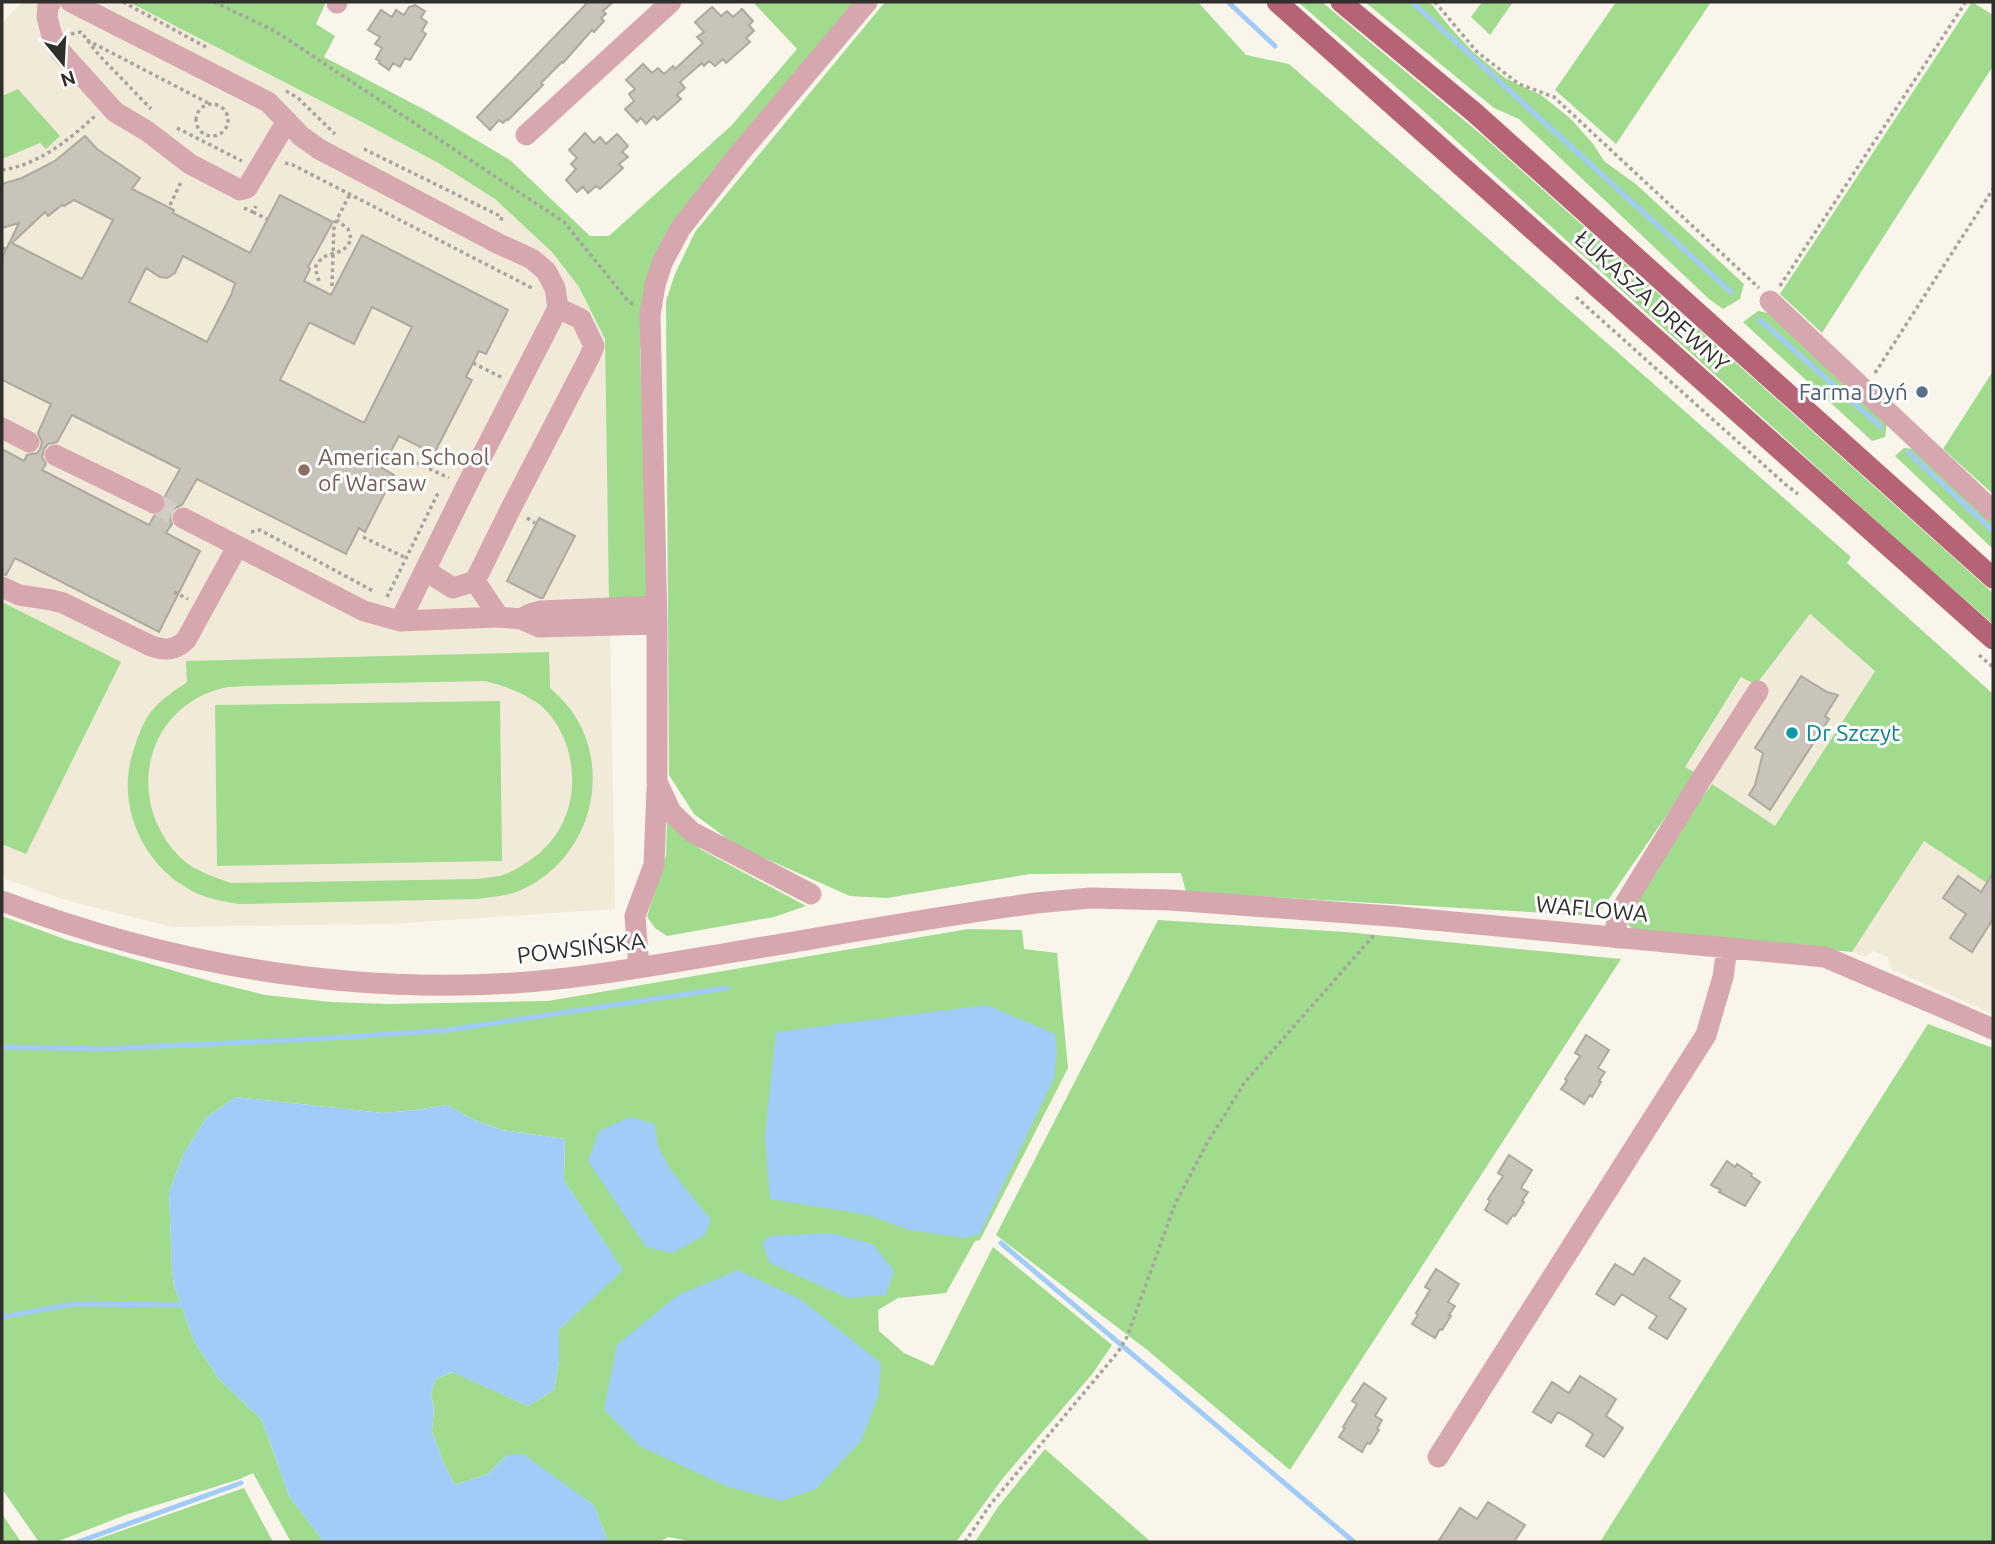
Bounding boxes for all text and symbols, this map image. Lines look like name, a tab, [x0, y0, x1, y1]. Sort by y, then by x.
north arrow	[28, 28, 98, 98]
text: N	[58, 67, 78, 92]
street label: ŁUKASZA DREWNY	[1570, 225, 1735, 377]
place label: Farma Dyń	[1799, 379, 1908, 404]
marker: Farma Dyń	[1914, 384, 1930, 400]
place label: American School of Warsaw	[318, 444, 489, 495]
marker: American School of Warsaw	[296, 462, 312, 478]
place label: Dr Szczyt	[1806, 720, 1900, 745]
marker: Dr Szczyt	[1784, 725, 1800, 741]
street label: WAFLOWA	[1535, 891, 1649, 926]
street label: POWSIŃSKA	[515, 926, 647, 968]

